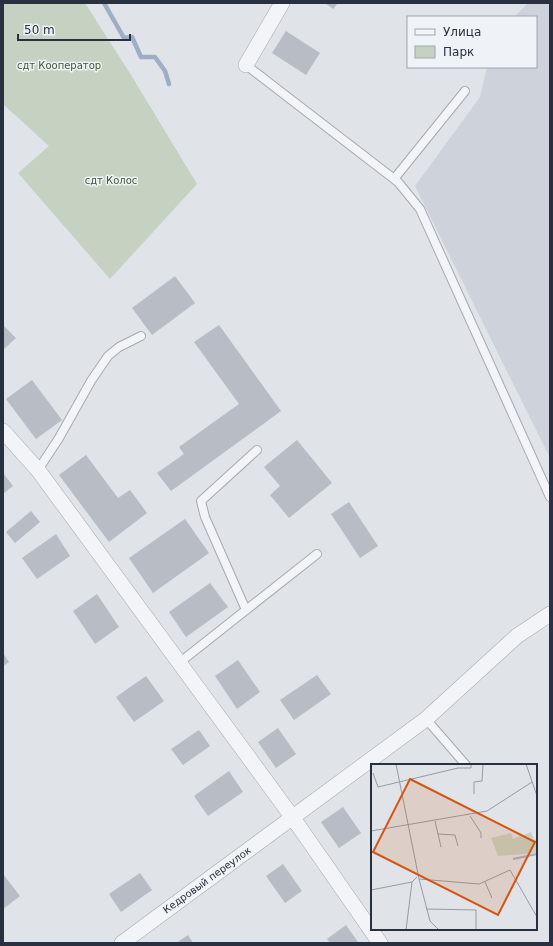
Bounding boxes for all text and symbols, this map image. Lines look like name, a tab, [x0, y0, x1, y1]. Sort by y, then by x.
scale bar	[18, 16, 130, 42]
legend	[407, 16, 537, 68]
text: 50 m	[24, 23, 55, 37]
text: Улица	[443, 25, 481, 39]
text: Парк	[443, 45, 474, 59]
park label: сдт Кооператор	[17, 60, 101, 71]
park label: сдт Колос	[85, 175, 137, 186]
inset map	[371, 764, 537, 930]
street label: Кедровый переулок	[161, 844, 253, 916]

